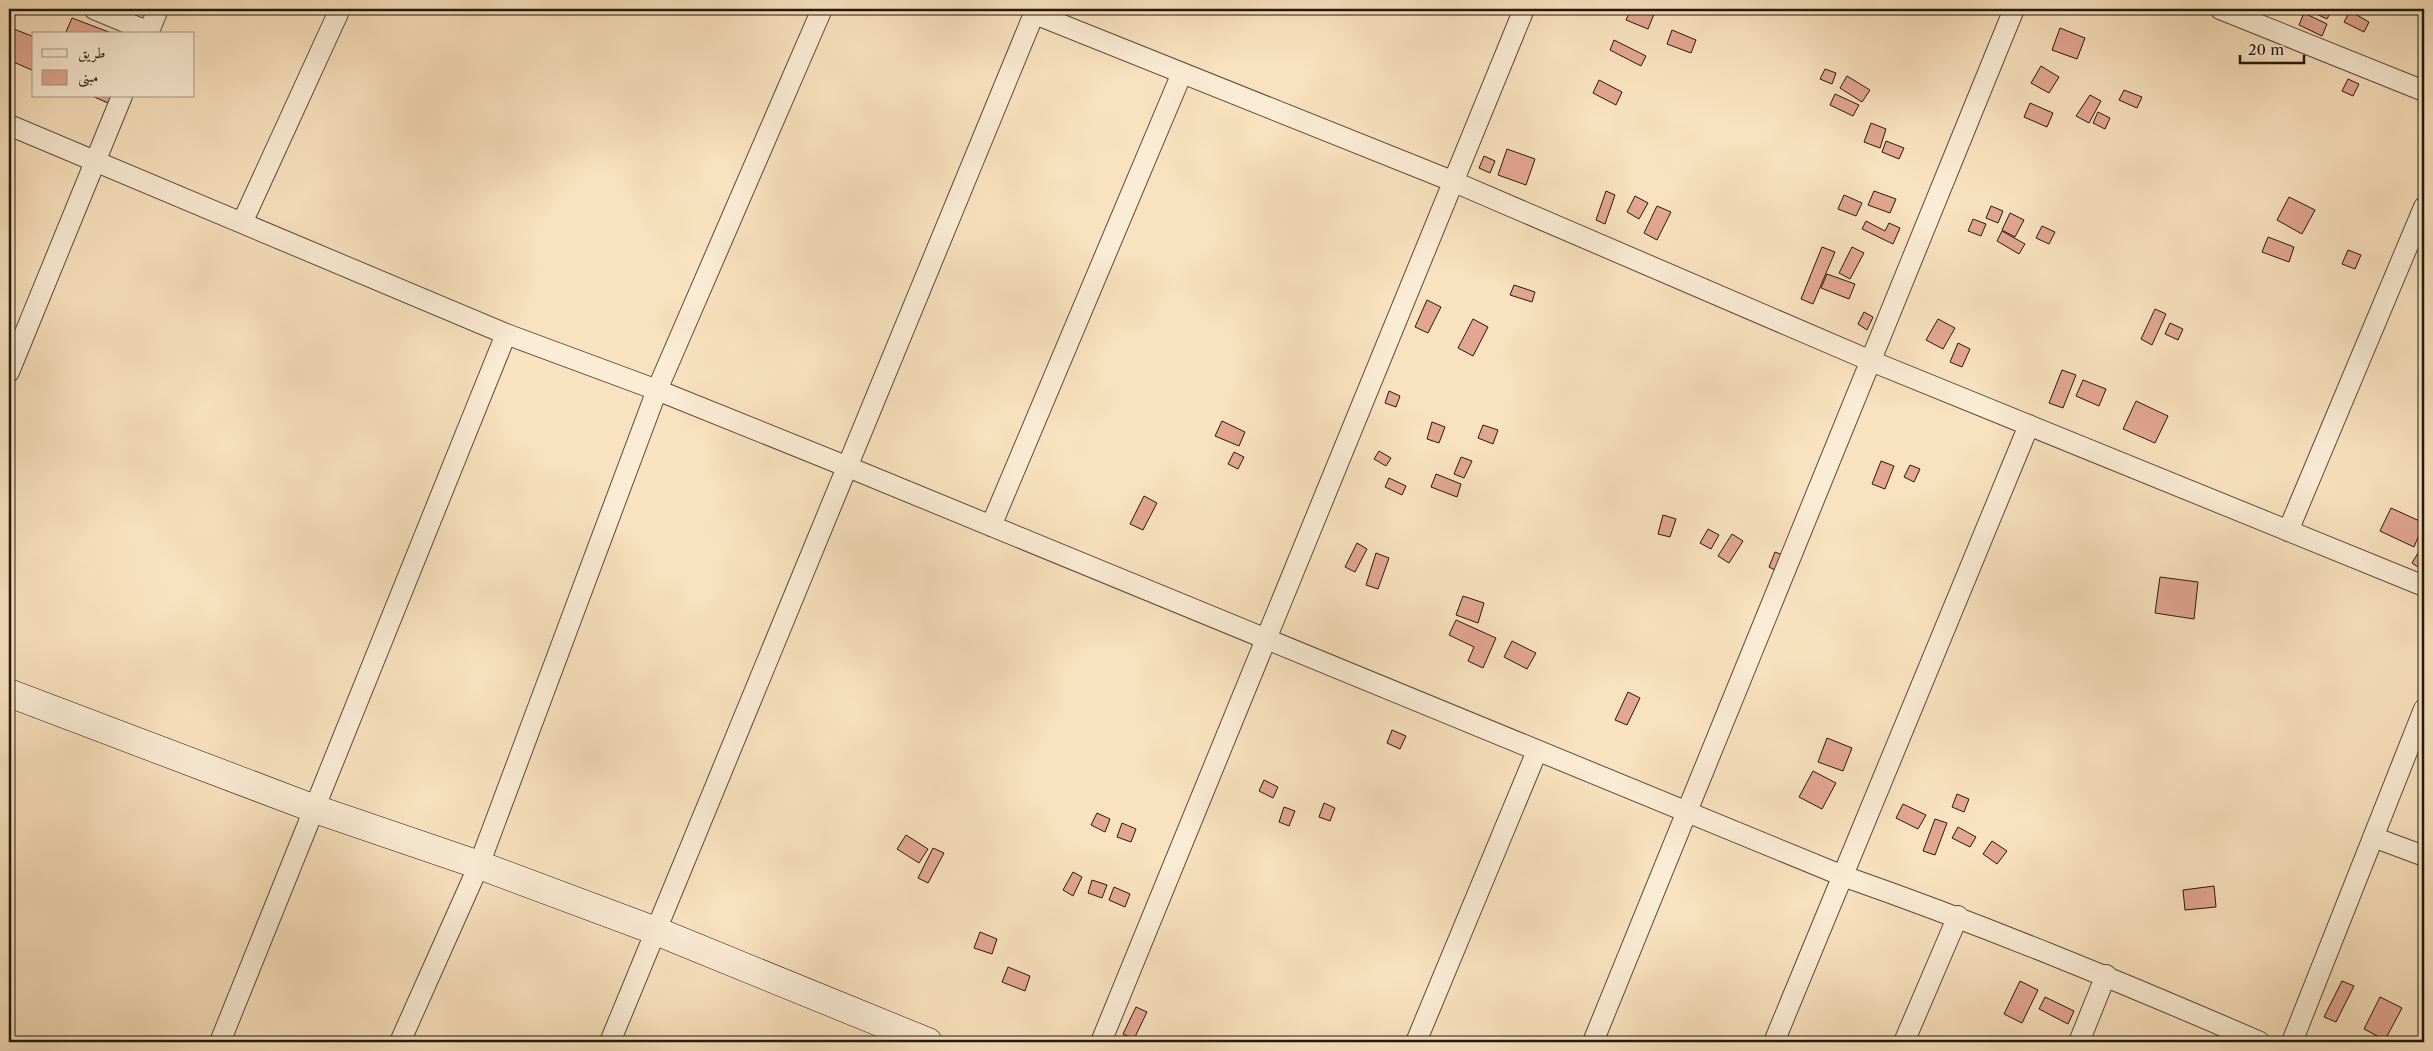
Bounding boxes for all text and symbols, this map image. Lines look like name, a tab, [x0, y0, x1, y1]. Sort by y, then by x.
legend	[32, 32, 195, 98]
scale bar	[2240, 32, 2304, 64]
text: 20 m	[2248, 40, 2284, 59]
text: طريق	[78, 43, 105, 63]
text: مبنى	[78, 67, 98, 88]

